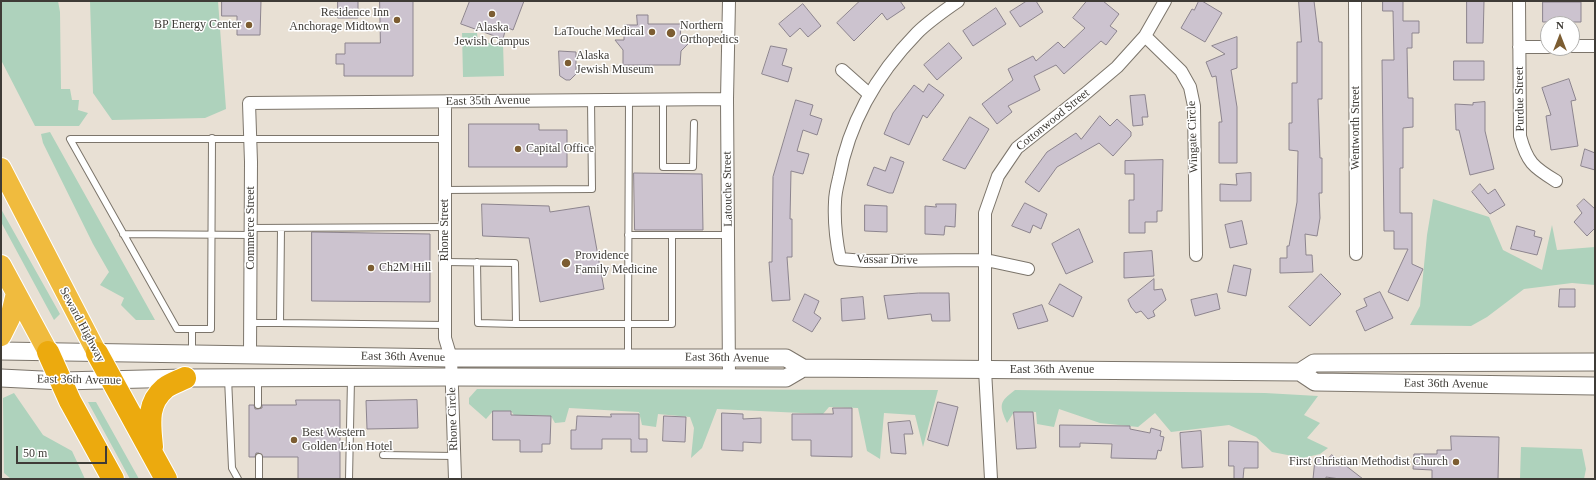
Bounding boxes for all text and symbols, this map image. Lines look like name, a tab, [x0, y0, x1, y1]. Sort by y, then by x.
place label: Residence Inn Anchorage Midtown	[289, 6, 389, 34]
marker: Alaska Jewish Campus	[487, 9, 497, 19]
marker: Residence Inn Anchorage Midtown	[392, 15, 402, 25]
north arrow	[1540, 16, 1580, 56]
place label: BP Energy Center	[154, 18, 241, 32]
place label: Northern Orthopedics	[680, 19, 739, 47]
text: N	[1556, 19, 1564, 31]
marker: BP Energy Center	[244, 20, 254, 30]
place label: Alaska Jewish Campus	[454, 21, 530, 49]
place label: LaTouche Medical	[554, 25, 644, 39]
marker: LaTouche Medical	[647, 27, 657, 37]
marker: Northern Orthopedics	[665, 27, 677, 39]
place label: Alaska Jewish Museum	[576, 49, 654, 77]
marker: Alaska Jewish Museum	[563, 58, 573, 68]
street label: Purdue Street	[1512, 66, 1528, 132]
street label: Cottonwood Street	[1013, 86, 1093, 154]
street label: Wentworth Street	[1349, 86, 1363, 170]
street label: East 35th Avenue	[446, 93, 530, 109]
street label: Wingate Circle	[1185, 101, 1201, 173]
place label: Capital Office	[526, 142, 594, 156]
marker: Capital Office	[513, 144, 523, 154]
street label: Latouche Street	[720, 151, 736, 227]
street label: Commerce Street	[244, 186, 258, 270]
street label: Rhone Street	[438, 199, 452, 261]
place label: Providence Family Medicine	[575, 249, 657, 277]
street label: Vassar Drive	[856, 252, 918, 268]
marker: Providence Family Medicine	[560, 257, 572, 269]
place label: Ch2M Hill	[379, 261, 431, 275]
marker: Ch2M Hill	[366, 263, 376, 273]
street label: Seward Highway	[56, 285, 108, 365]
street label: East 36th Avenue	[361, 349, 445, 365]
street label: East 36th Avenue	[685, 350, 769, 366]
street label: East 36th Avenue	[1010, 363, 1094, 377]
street label: East 36th Avenue	[37, 372, 121, 388]
street label: East 36th Avenue	[1404, 376, 1488, 392]
street label: Rhone Circle	[445, 387, 461, 451]
place label: Best Western Golden Lion Hotel	[302, 426, 393, 454]
marker: Best Western Golden Lion Hotel	[289, 435, 299, 445]
scale bar	[18, 438, 109, 464]
text: 50 m	[23, 446, 47, 460]
place label: First Christian Methodist Church	[1289, 455, 1448, 469]
marker: First Christian Methodist Church	[1451, 457, 1461, 467]

